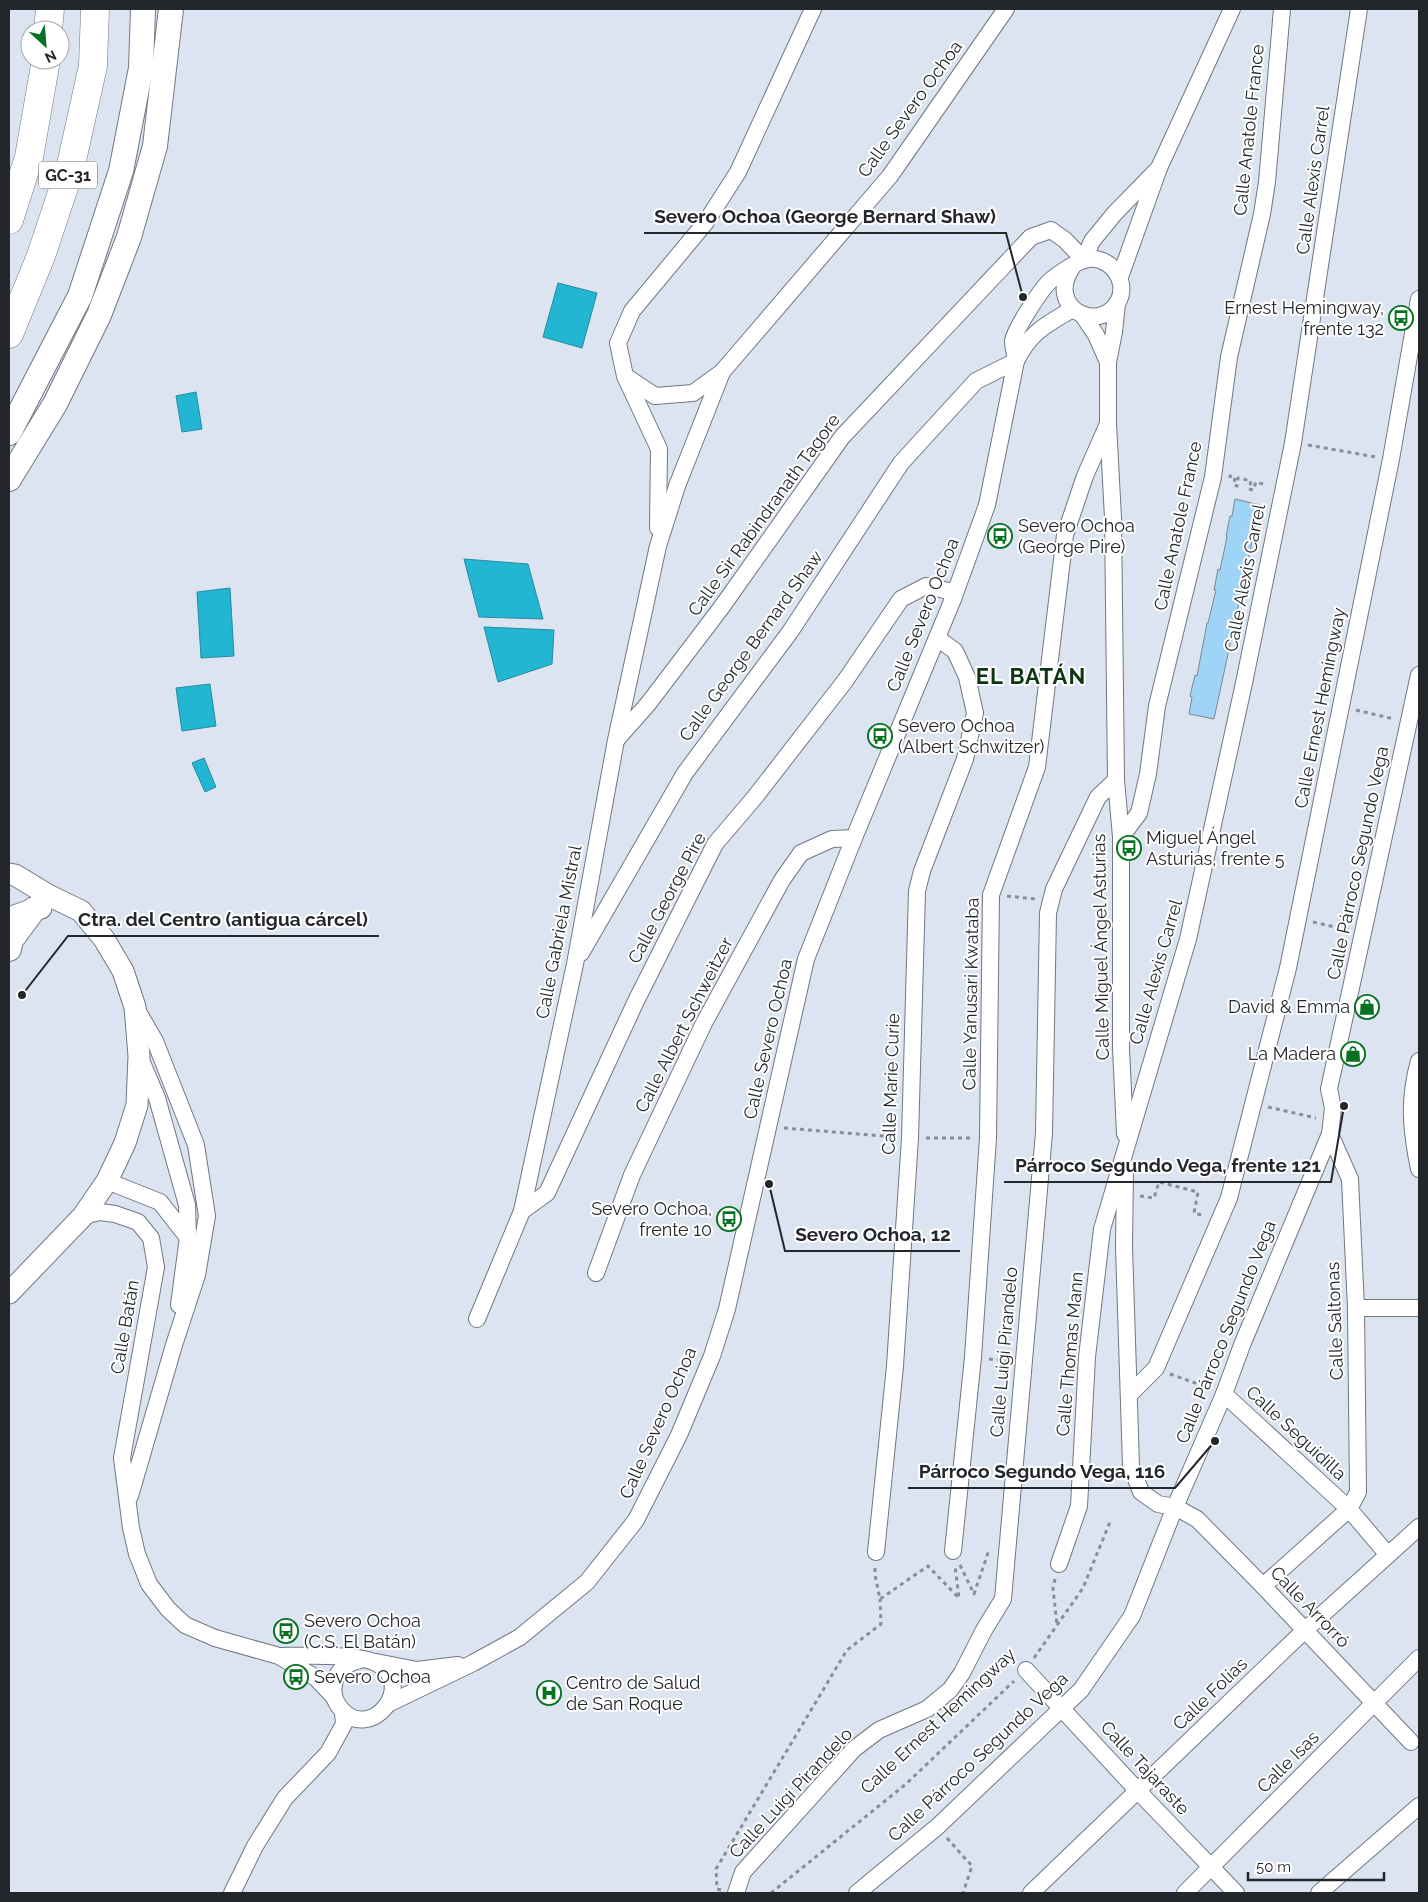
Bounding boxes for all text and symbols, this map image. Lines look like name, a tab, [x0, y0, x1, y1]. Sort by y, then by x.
north arrow	[20, 20, 70, 70]
street label: Calle Severo Ochoa	[853, 36, 966, 181]
street label: Calle Anatole France	[1229, 43, 1268, 217]
text: N	[42, 47, 59, 66]
street label: Calle Alexis Carrel	[1292, 104, 1333, 256]
road number: GC-31	[39, 162, 97, 188]
callout: Severo Ochoa (George Bernard Shaw)	[644, 199, 1006, 233]
text: Severo Ochoa (George Bernard Shaw)	[654, 205, 996, 227]
place label: Ernest Hemingway, frente 132	[1224, 297, 1384, 339]
bus stop icon: Ernest Hemingway, frente 132	[1388, 305, 1414, 331]
street label: Calle Sir Rabindranath Tagore	[683, 409, 844, 620]
street label: Calle Anatole France	[1149, 439, 1206, 612]
street label: Calle Alexis Carrel	[1220, 502, 1269, 654]
place label: Severo Ochoa (George Pire)	[1018, 515, 1135, 557]
bus stop icon: Severo Ochoa (George Pire)	[987, 523, 1013, 549]
street label: Calle Severo Ochoa	[882, 535, 963, 695]
street label: Calle George Bernard Shaw	[674, 546, 827, 745]
street label: Calle Ernest Hemingway	[1290, 605, 1349, 810]
district label: EL BATÁN	[976, 663, 1086, 689]
place label: Severo Ochoa (Albert Schwitzer)	[898, 715, 1045, 757]
bus stop icon: Severo Ochoa (Albert Schwitzer)	[867, 723, 893, 749]
street label: Calle Párroco Segundo Vega	[1322, 744, 1393, 982]
place label: Miguel Ángel Asturias, frente 5	[1146, 826, 1285, 869]
street label: Calle George Pire	[623, 828, 710, 967]
street label: Calle Miguel Ángel Asturias	[1087, 833, 1113, 1060]
bus stop icon: Miguel Ángel Asturias, frente 5	[1116, 835, 1142, 861]
street label: Calle Gabriela Mistral	[531, 843, 586, 1021]
street label: Calle Yanusari Kwataba	[958, 897, 983, 1091]
street label: Calle Alexis Carrel	[1125, 897, 1186, 1047]
callout: Ctra. del Centro (antigua cárcel)	[68, 902, 379, 936]
text: Ctra. del Centro (antigua cárcel)	[78, 908, 368, 930]
street label: Calle Albert Schweitzer	[630, 933, 737, 1116]
street label: Calle Severo Ochoa	[739, 957, 796, 1121]
shop icon: David & Emma	[1354, 994, 1380, 1020]
place label: David & Emma	[1228, 996, 1350, 1017]
street label: Calle Marie Curie	[878, 1012, 903, 1155]
shop icon: La Madera	[1340, 1041, 1366, 1067]
place label: La Madera	[1248, 1043, 1336, 1064]
callout: Párroco Segundo Vega, frente 121	[1004, 1148, 1331, 1182]
text: Párroco Segundo Vega, frente 121	[1015, 1154, 1321, 1176]
place label: Severo Ochoa, frente 10	[591, 1198, 712, 1240]
bus stop icon: Severo Ochoa, frente 10	[716, 1206, 742, 1232]
callout: Severo Ochoa, 12	[785, 1217, 960, 1251]
street label: Calle Párroco Segundo Vega	[1171, 1217, 1280, 1446]
text: Severo Ochoa, 12	[795, 1223, 951, 1245]
street label: Calle Saltonas	[1322, 1261, 1347, 1381]
street label: Calle Luigi Pirandelo	[986, 1266, 1021, 1438]
street label: Calle Thomas Mann	[1052, 1271, 1087, 1437]
street label: Calle Batán	[106, 1278, 143, 1376]
street label: Calle Severo Ochoa	[615, 1344, 700, 1502]
street label: Calle Seguidilla	[1242, 1381, 1351, 1484]
callout: Párroco Segundo Vega, 116	[908, 1454, 1175, 1488]
text: Párroco Segundo Vega, 116	[919, 1460, 1165, 1482]
street label: Calle Arrorró	[1266, 1562, 1355, 1652]
place label: Severo Ochoa (C.S. El Batán)	[304, 1610, 421, 1652]
bus stop icon: Severo Ochoa (C.S. El Batán)	[273, 1618, 299, 1644]
street label: Calle Ernest Hemingway	[856, 1643, 1020, 1798]
street label: Calle Folías	[1168, 1653, 1251, 1734]
bus stop icon: Severo Ochoa	[283, 1664, 309, 1690]
place label: Severo Ochoa	[314, 1666, 431, 1687]
street label: Calle Párroco Segundo Vega	[883, 1668, 1072, 1846]
place label: Centro de Salud de San Roque	[566, 1672, 701, 1714]
hospital icon: Centro de Salud de San Roque	[536, 1680, 562, 1706]
street label: Calle Tajaraste	[1097, 1716, 1194, 1819]
street label: Calle Luigi Pirandelo	[725, 1723, 857, 1862]
street label: Calle Isas	[1252, 1726, 1323, 1797]
scale bar	[1248, 1850, 1384, 1882]
text: 50 m	[1256, 1858, 1291, 1876]

